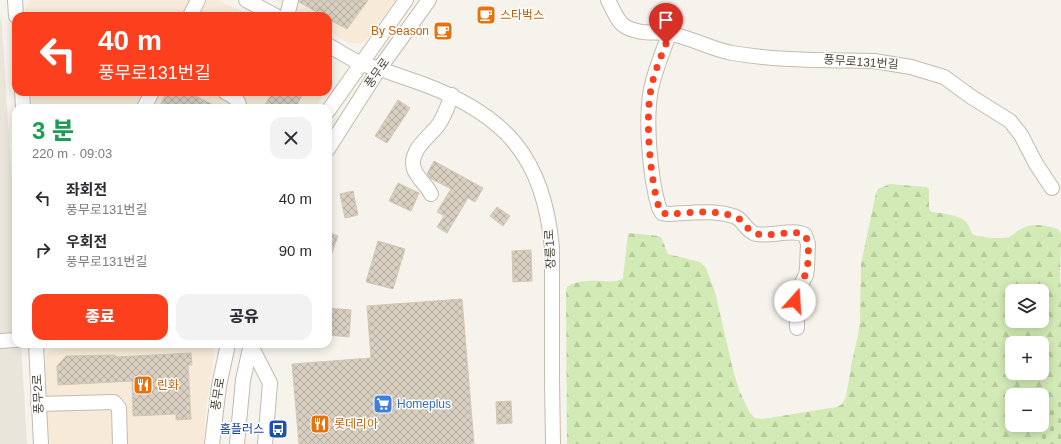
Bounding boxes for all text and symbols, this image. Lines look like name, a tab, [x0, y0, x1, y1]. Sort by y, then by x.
pin	[649, 3, 683, 44]
cafe icon: 스타벅스	[475, 4, 497, 26]
place label: 스타벅스	[500, 8, 544, 22]
icon: arrive	[655, 9, 677, 31]
cafe icon: By Season	[432, 20, 454, 42]
place label: By Season	[371, 24, 429, 38]
text: 40 m	[98, 25, 162, 56]
icon: left	[32, 28, 84, 80]
street label: 풍무로131번길	[823, 52, 899, 72]
street label: 풍무로	[362, 55, 392, 91]
text: 풍무로131번길	[98, 63, 211, 83]
text: 3 분	[32, 117, 74, 144]
button: close	[270, 117, 312, 159]
text: 220 m · 09:03	[32, 146, 112, 161]
text: 좌회전	[66, 181, 107, 198]
icon: left	[32, 187, 54, 209]
text: 40 m	[279, 190, 312, 207]
text: 풍무로131번길	[66, 202, 148, 217]
street label: 장릉1로	[542, 229, 558, 269]
text: 우회전	[66, 233, 107, 250]
icon: right	[32, 239, 54, 261]
text: 90 m	[279, 242, 312, 259]
text: 풍무로131번길	[66, 254, 148, 269]
position arrow	[774, 280, 816, 322]
map controls	[1005, 284, 1049, 432]
button: layers	[1005, 284, 1049, 328]
button: 종료	[32, 294, 168, 340]
button: 공유	[176, 294, 312, 340]
button: +	[1005, 336, 1049, 380]
street label: 풍무2로	[30, 374, 46, 414]
restaurant icon: 린화	[132, 374, 154, 396]
street label: 풍무로	[208, 377, 228, 411]
place label: 린화	[157, 378, 179, 392]
button: −	[1005, 388, 1049, 432]
supermarket icon: Homeplus	[372, 393, 394, 415]
place label: Homeplus	[397, 397, 451, 411]
restaurant icon: 롯데리아	[309, 413, 331, 435]
place label: 롯데리아	[334, 417, 378, 431]
bus stop icon: 홈플러스	[267, 418, 289, 440]
place label: 홈플러스	[220, 422, 264, 436]

